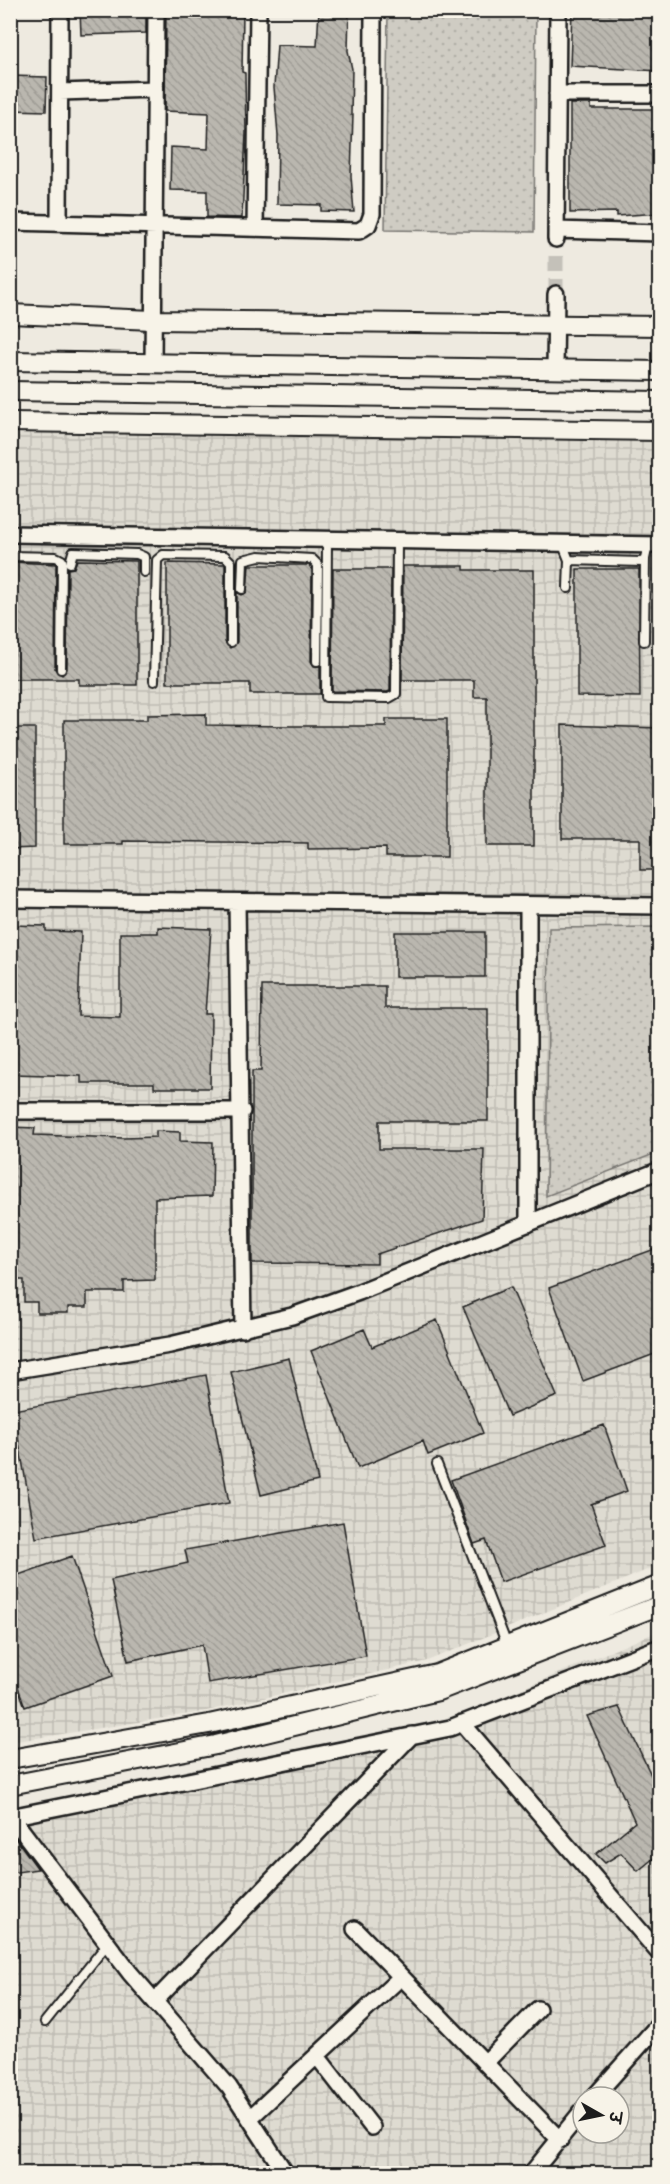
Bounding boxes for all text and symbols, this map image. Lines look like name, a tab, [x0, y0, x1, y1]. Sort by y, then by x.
north arrow	[571, 2085, 631, 2145]
text: उ	[604, 2108, 627, 2126]

